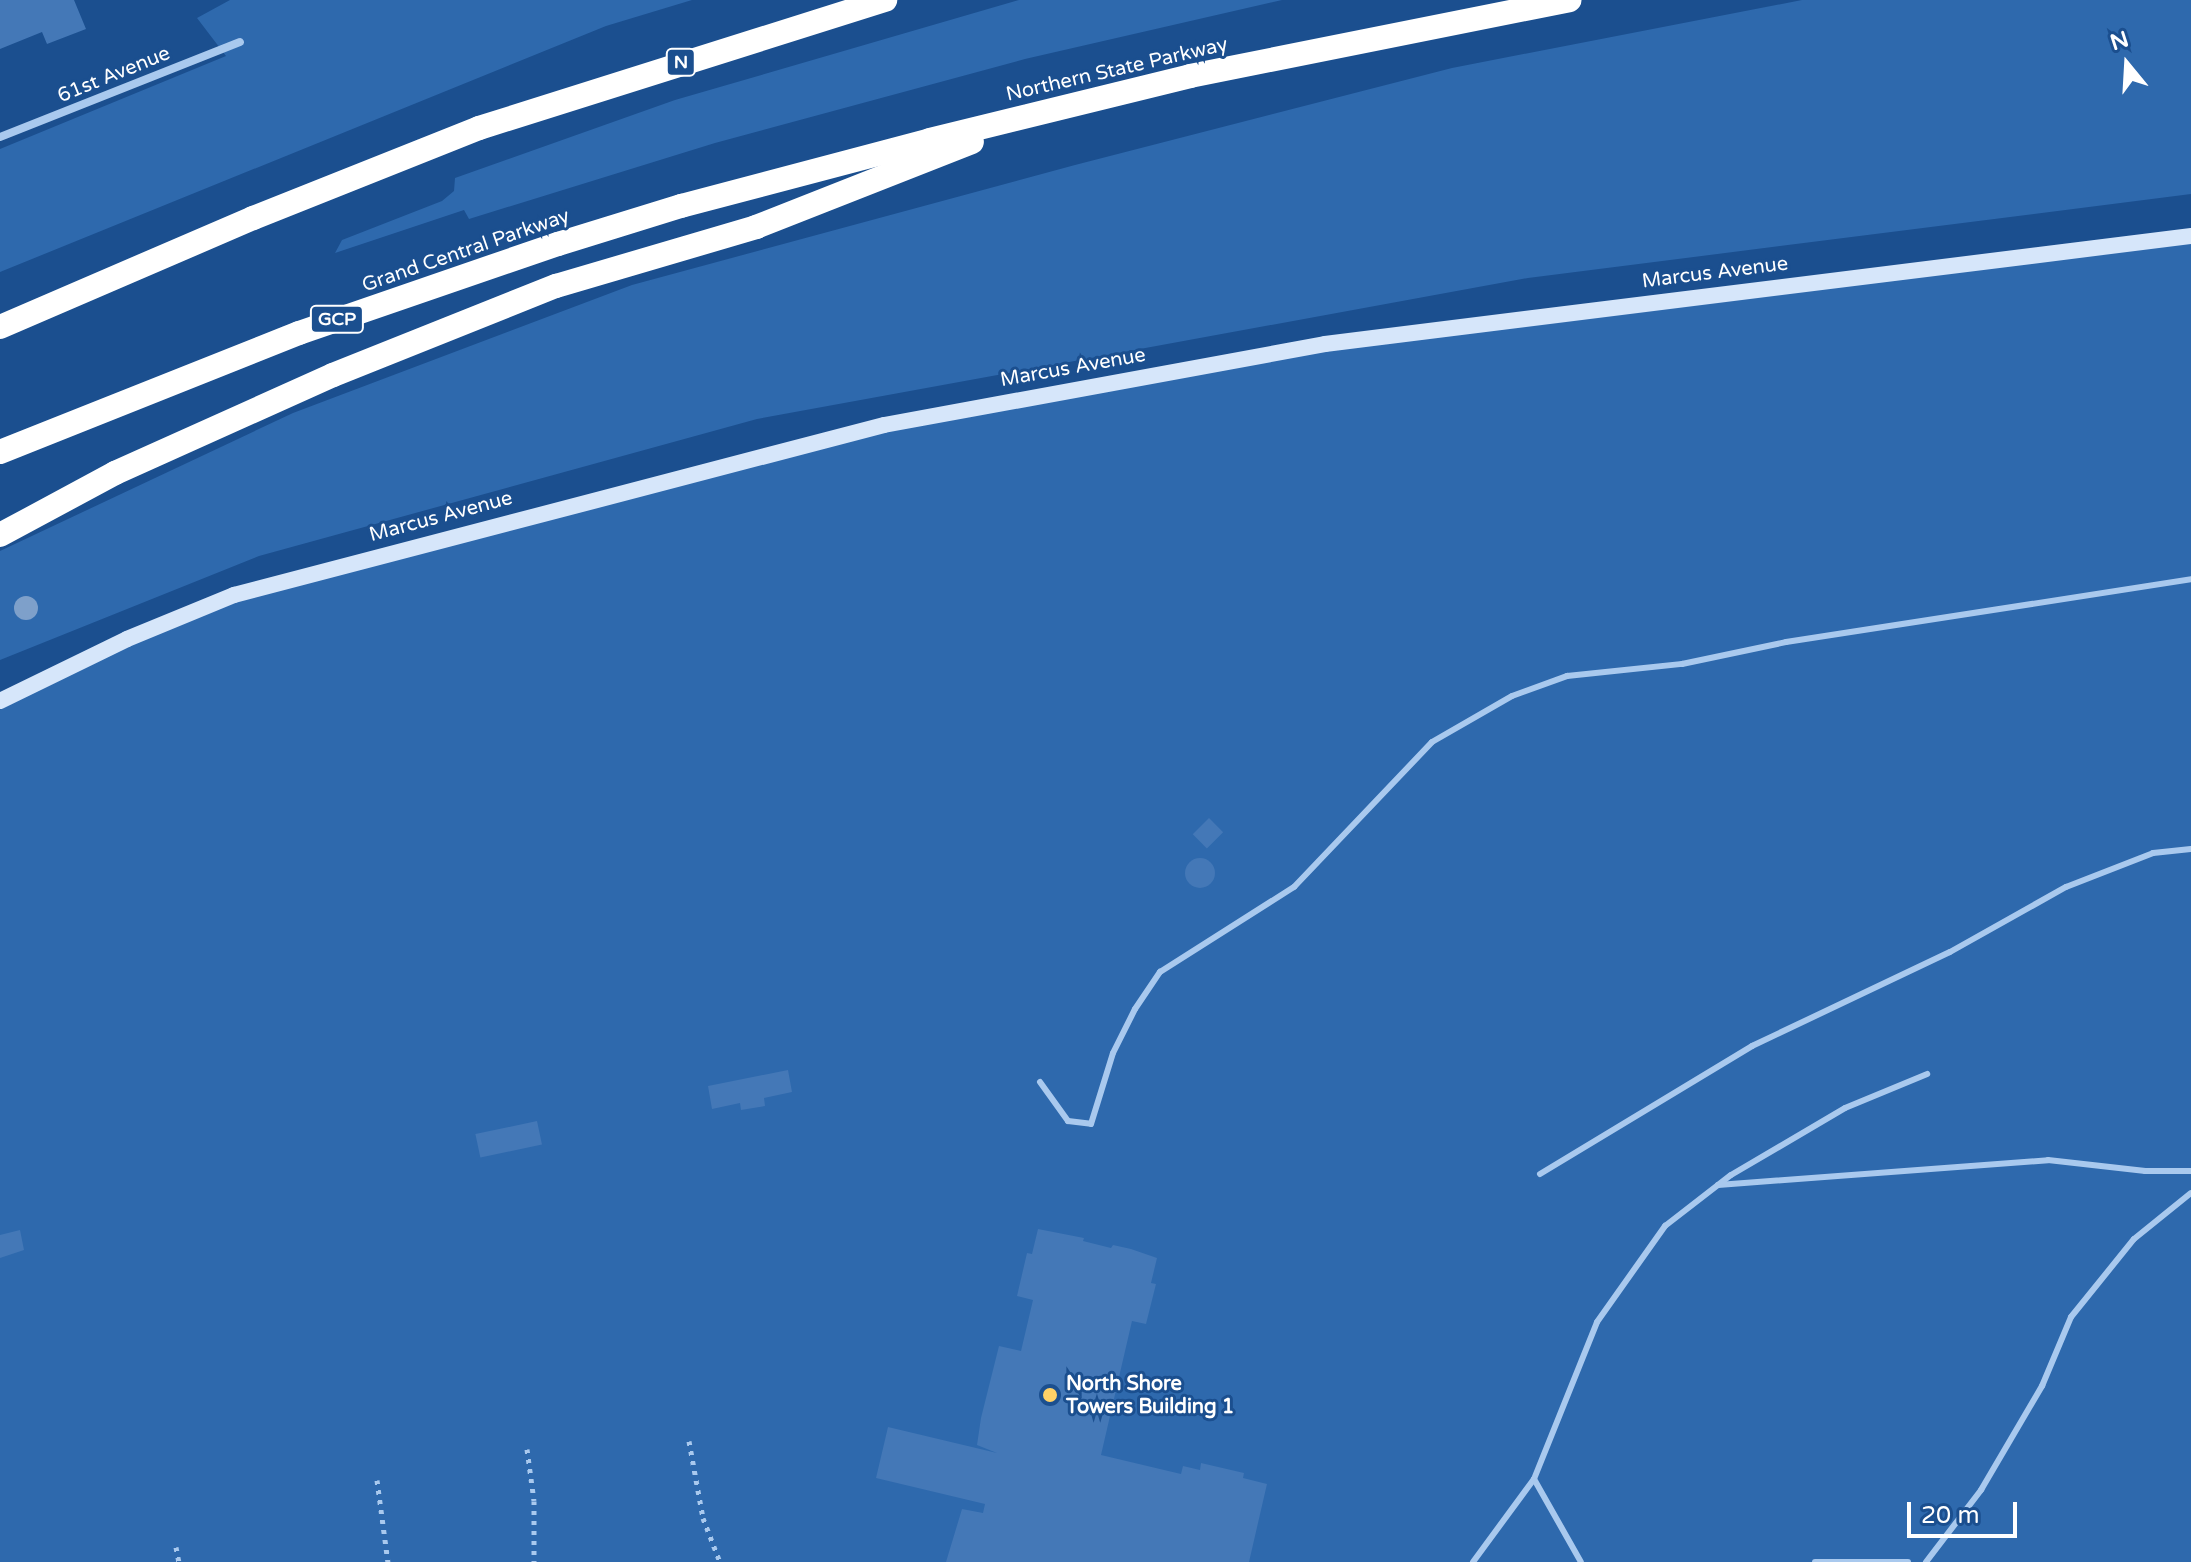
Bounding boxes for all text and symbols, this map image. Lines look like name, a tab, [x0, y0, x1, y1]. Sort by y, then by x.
north arrow	[2087, 24, 2167, 104]
text: N	[2107, 26, 2132, 56]
street label: Northern State Parkway	[1004, 33, 1230, 107]
street label: 61st Avenue	[54, 42, 174, 108]
road number: N	[665, 48, 697, 76]
street label: Grand Central Parkway	[359, 204, 573, 298]
street label: Marcus Avenue	[1641, 252, 1789, 294]
road number: GCP	[309, 305, 365, 333]
street label: Marcus Avenue	[998, 343, 1148, 393]
street label: Marcus Avenue	[367, 486, 515, 548]
place label: North Shore Towers Building 1	[1066, 1372, 1234, 1419]
marker: North Shore Towers Building 1	[1041, 1386, 1059, 1404]
scale bar	[1911, 1486, 2021, 1536]
text: 20 m	[1921, 1501, 1979, 1530]

